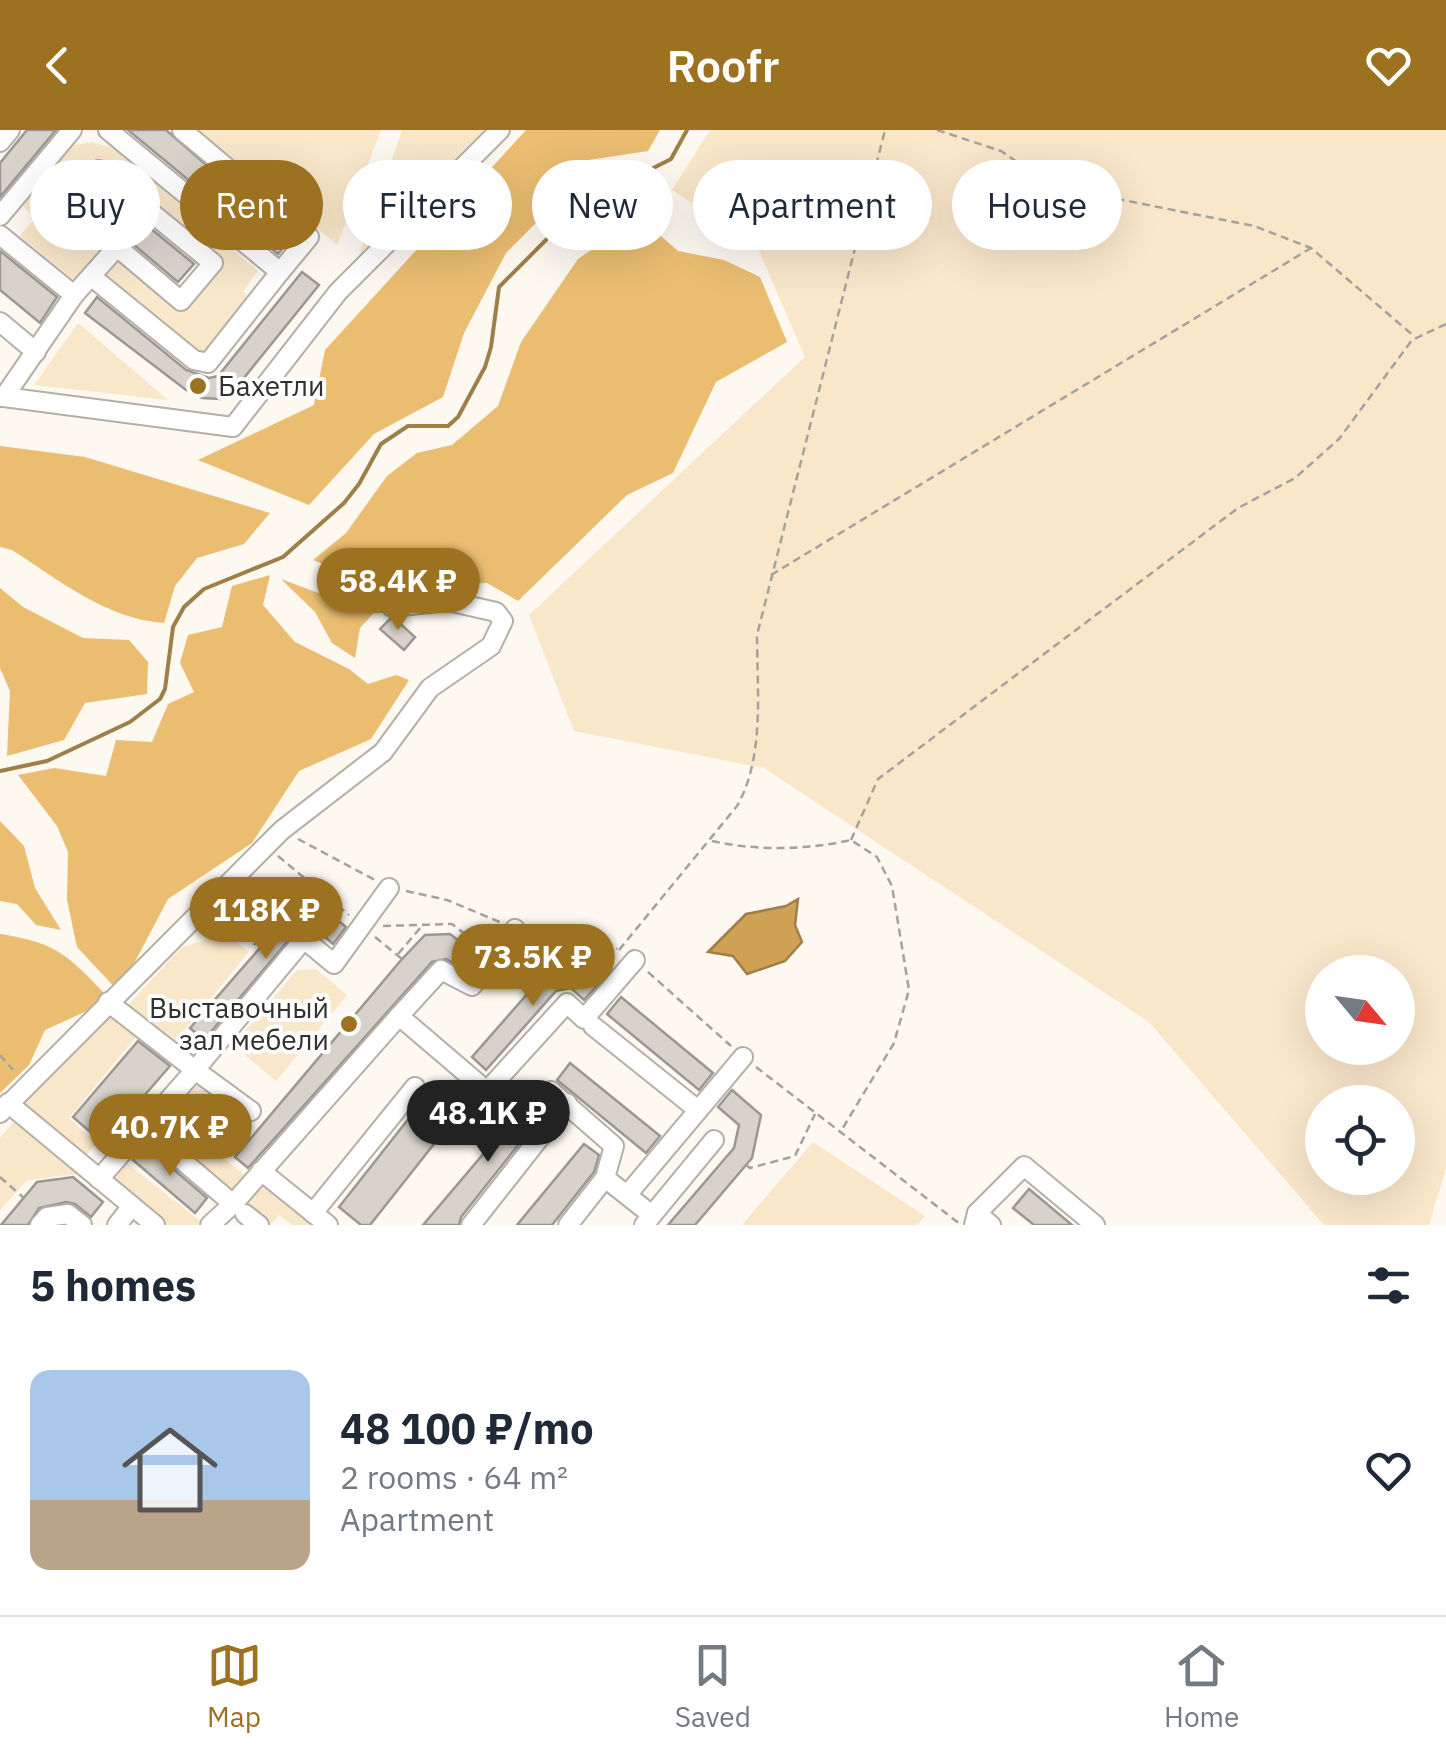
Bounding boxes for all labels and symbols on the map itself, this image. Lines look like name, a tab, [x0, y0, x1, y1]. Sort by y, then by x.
place label: Бахетли	[218, 367, 325, 404]
marker: Бахетли	[187, 375, 209, 397]
pin: 58.4K ₽	[306, 548, 490, 633]
pin: 118K ₽	[185, 877, 347, 962]
pin: 73.5K ₽	[441, 924, 625, 1009]
north arrow	[1305, 955, 1415, 1065]
place label: Выставочный зал мебели	[149, 989, 329, 1058]
marker: Выставочный зал мебели	[338, 1013, 360, 1035]
pin: 48.1K ₽	[396, 1080, 580, 1165]
pin: 40.7K ₽	[78, 1094, 262, 1179]

